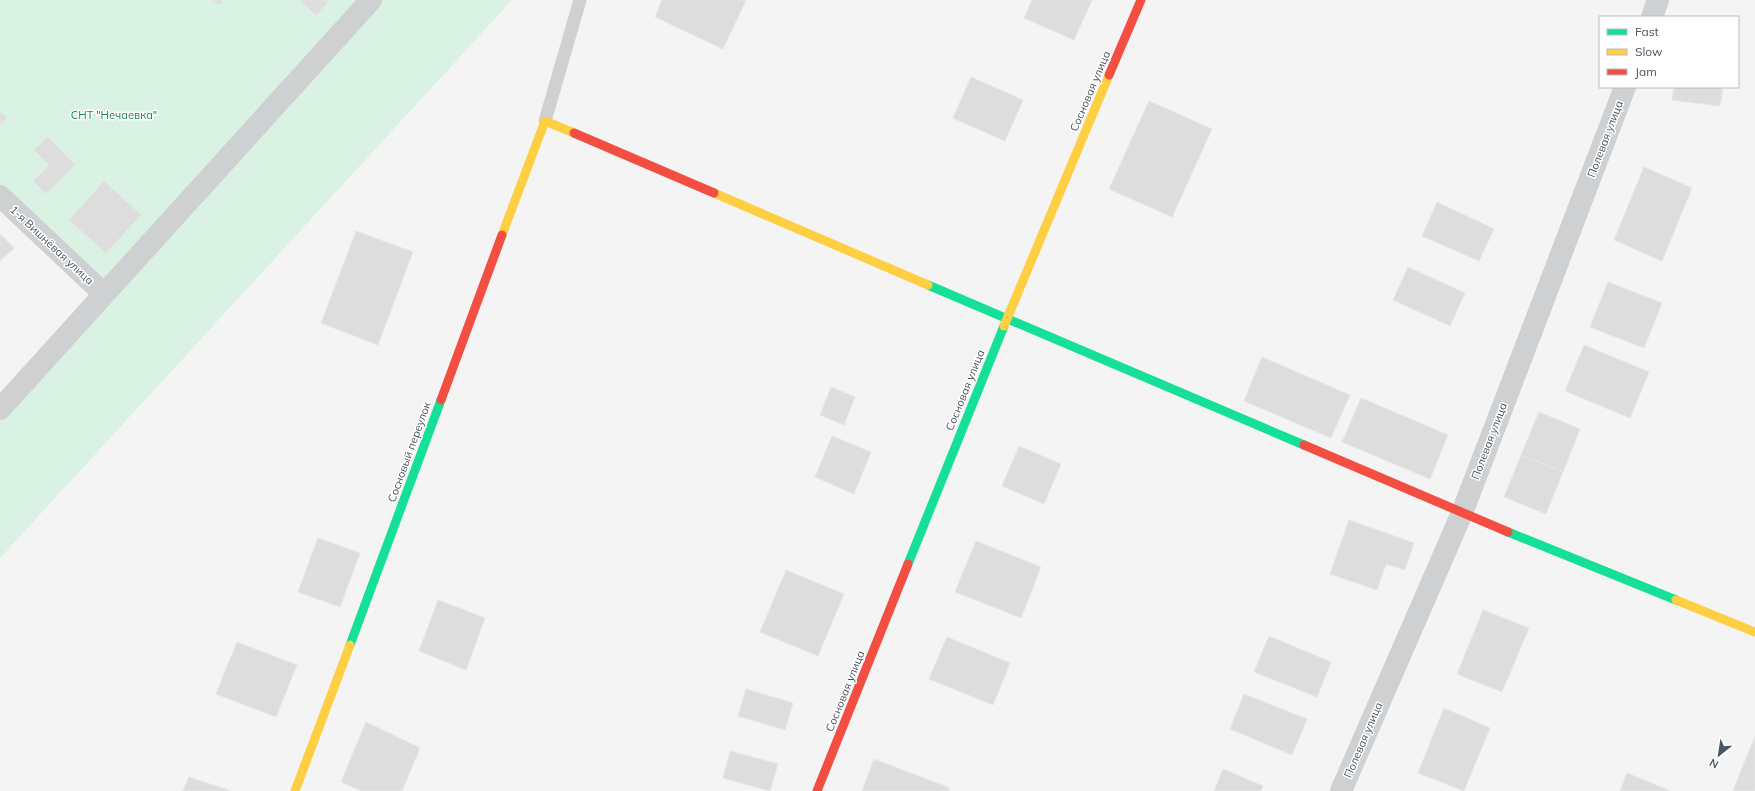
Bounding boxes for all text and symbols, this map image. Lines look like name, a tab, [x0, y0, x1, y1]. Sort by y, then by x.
legend	[1599, 16, 1739, 88]
text: Fast	[1635, 24, 1659, 39]
text: Slow	[1635, 44, 1663, 59]
street label: Сосновая улица	[1067, 49, 1113, 133]
text: Jam	[1635, 64, 1657, 79]
street label: Полевая улица	[1584, 99, 1626, 179]
park label: СНТ "Нечаевка"	[71, 108, 157, 122]
street label: 1-я Вишнёвая улица	[7, 202, 97, 288]
street label: Сосновая улица	[942, 347, 988, 433]
street label: Сосновый переулок	[384, 400, 434, 504]
street label: Полевая улица	[1468, 401, 1510, 481]
street label: Сосновая улица	[822, 648, 868, 734]
street label: Полевая улица	[1341, 700, 1385, 780]
north arrow	[1699, 735, 1739, 775]
text: N	[1707, 756, 1721, 772]

